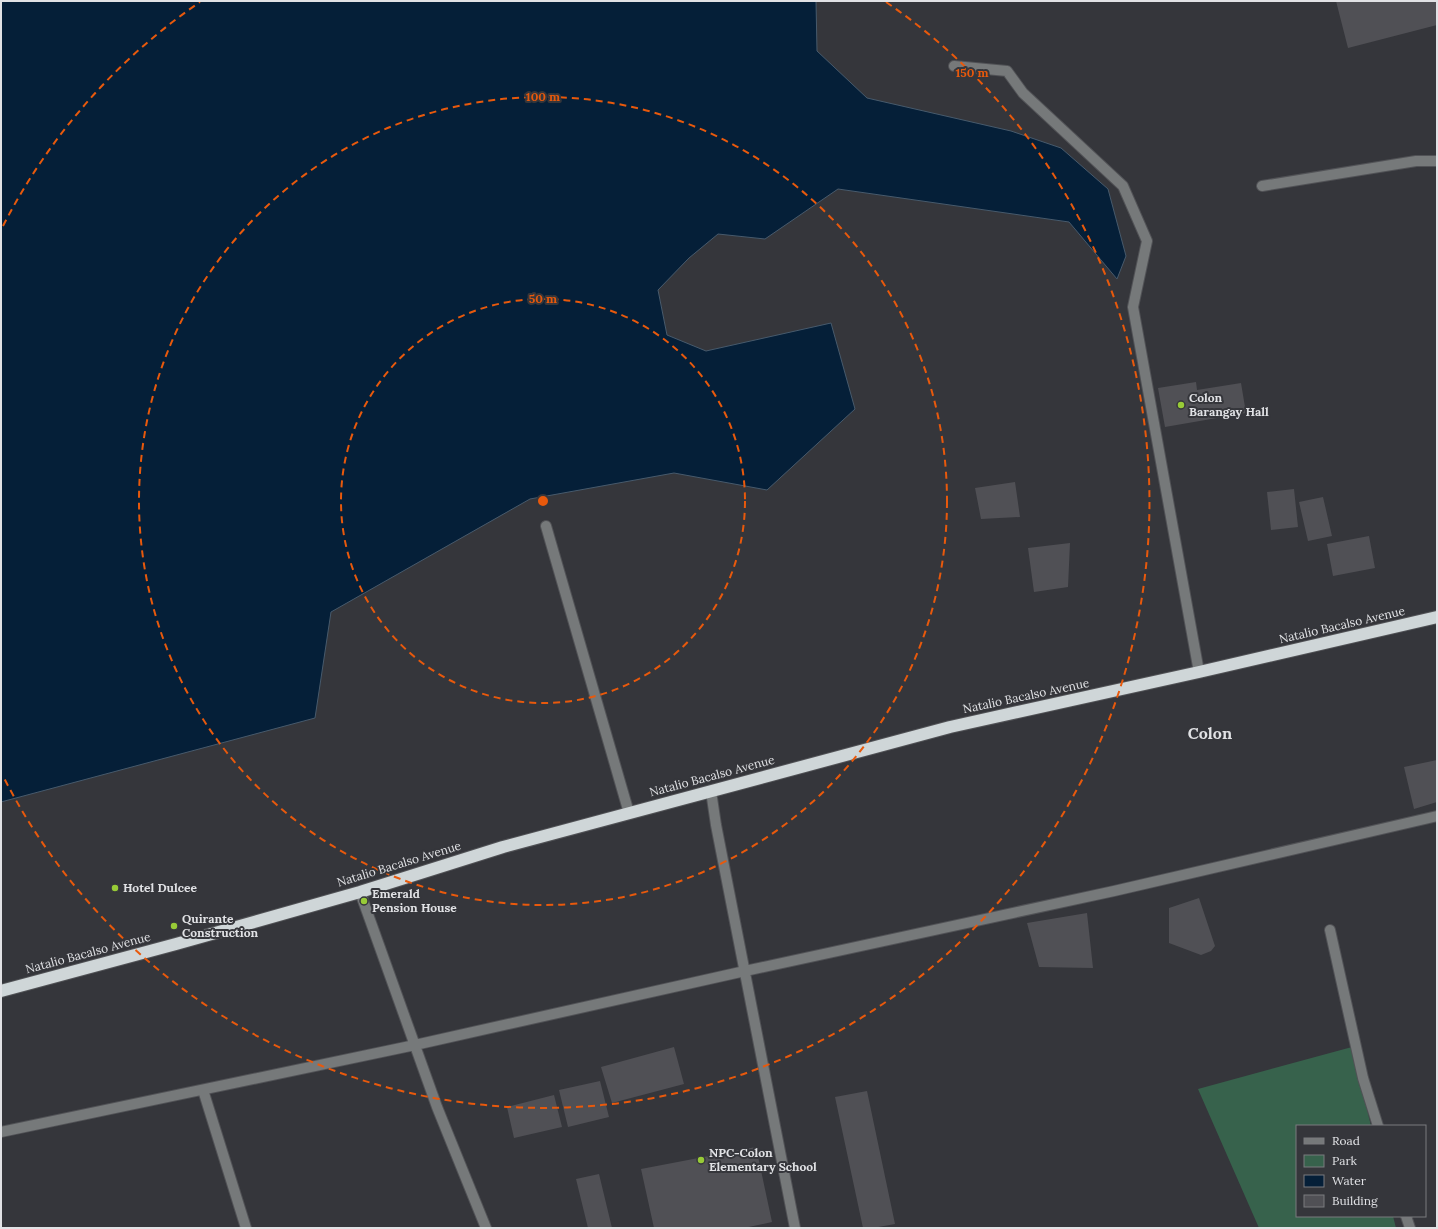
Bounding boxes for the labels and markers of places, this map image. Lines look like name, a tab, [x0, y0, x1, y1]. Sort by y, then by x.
place label: Colon Barangay Hall	[1189, 390, 1269, 419]
marker: Colon Barangay Hall	[1176, 400, 1186, 410]
centre of rings	[536, 494, 550, 508]
place label: Hotel Dulcee	[123, 880, 197, 895]
marker: Hotel Dulcee	[110, 883, 120, 893]
place label: Emerald Pension House	[372, 886, 457, 915]
marker: Emerald Pension House	[359, 896, 369, 906]
place label: Quirante Construction	[182, 911, 259, 940]
marker: Quirante Construction	[169, 921, 179, 931]
place label: NPC-Colon Elementary School	[709, 1145, 817, 1174]
marker: NPC-Colon Elementary School	[696, 1155, 706, 1165]

